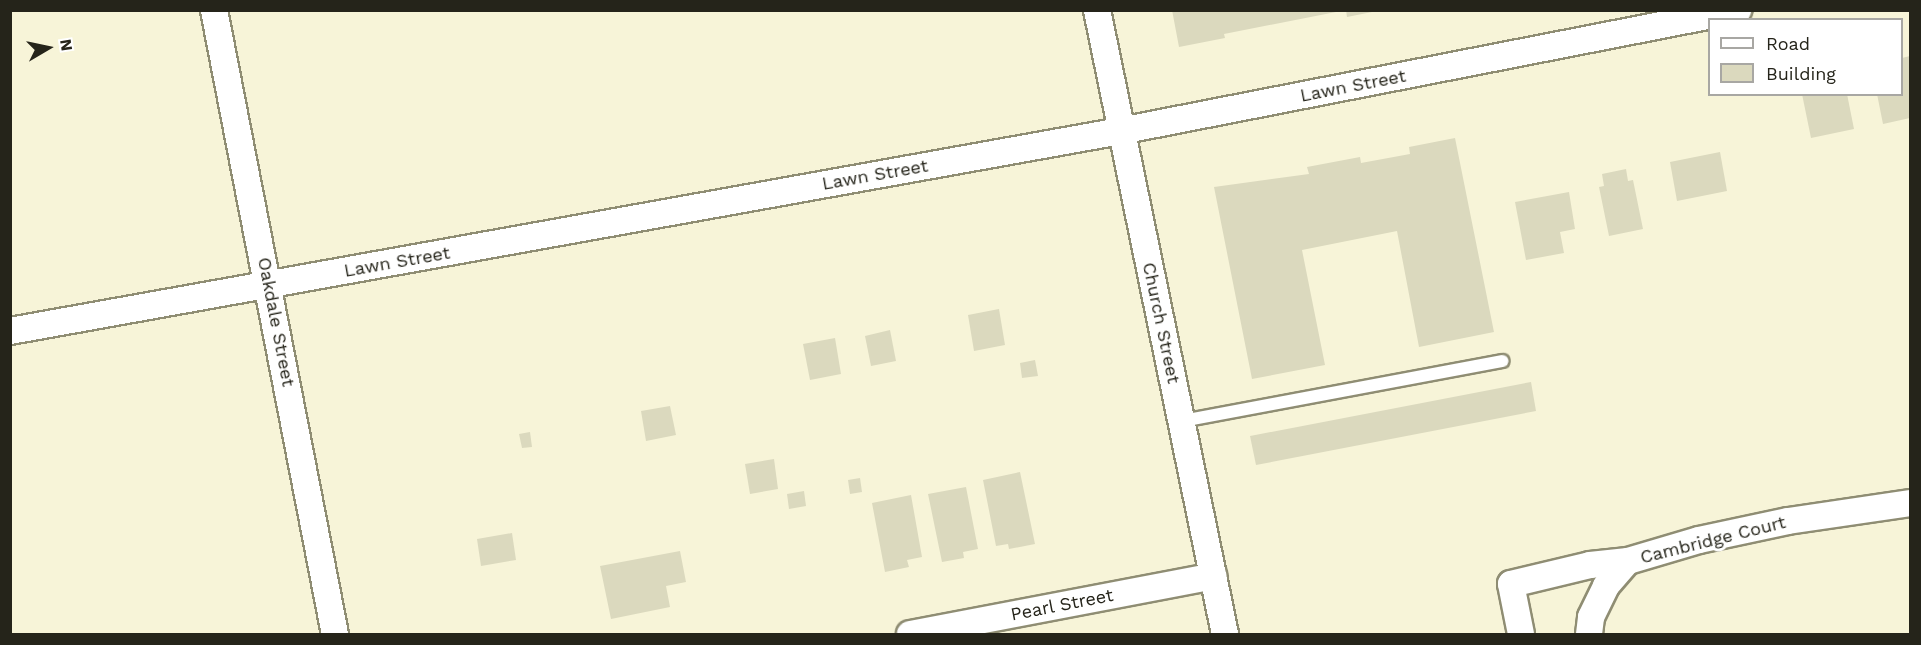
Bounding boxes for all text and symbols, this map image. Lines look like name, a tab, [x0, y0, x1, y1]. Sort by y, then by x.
north arrow	[18, 18, 78, 78]
legend	[1708, 18, 1903, 96]
text: Road	[1766, 33, 1810, 54]
text: N	[56, 38, 77, 52]
text: Building	[1766, 63, 1836, 84]
street label: Lawn Street	[1298, 65, 1408, 107]
street label: Lawn Street	[820, 155, 930, 195]
street label: Lawn Street	[342, 242, 452, 282]
street label: Oakdale Street	[253, 256, 299, 388]
street label: Church Street	[1138, 261, 1184, 385]
street label: Cambridge Court	[1638, 511, 1788, 569]
street label: Pearl Street	[1009, 584, 1115, 626]

